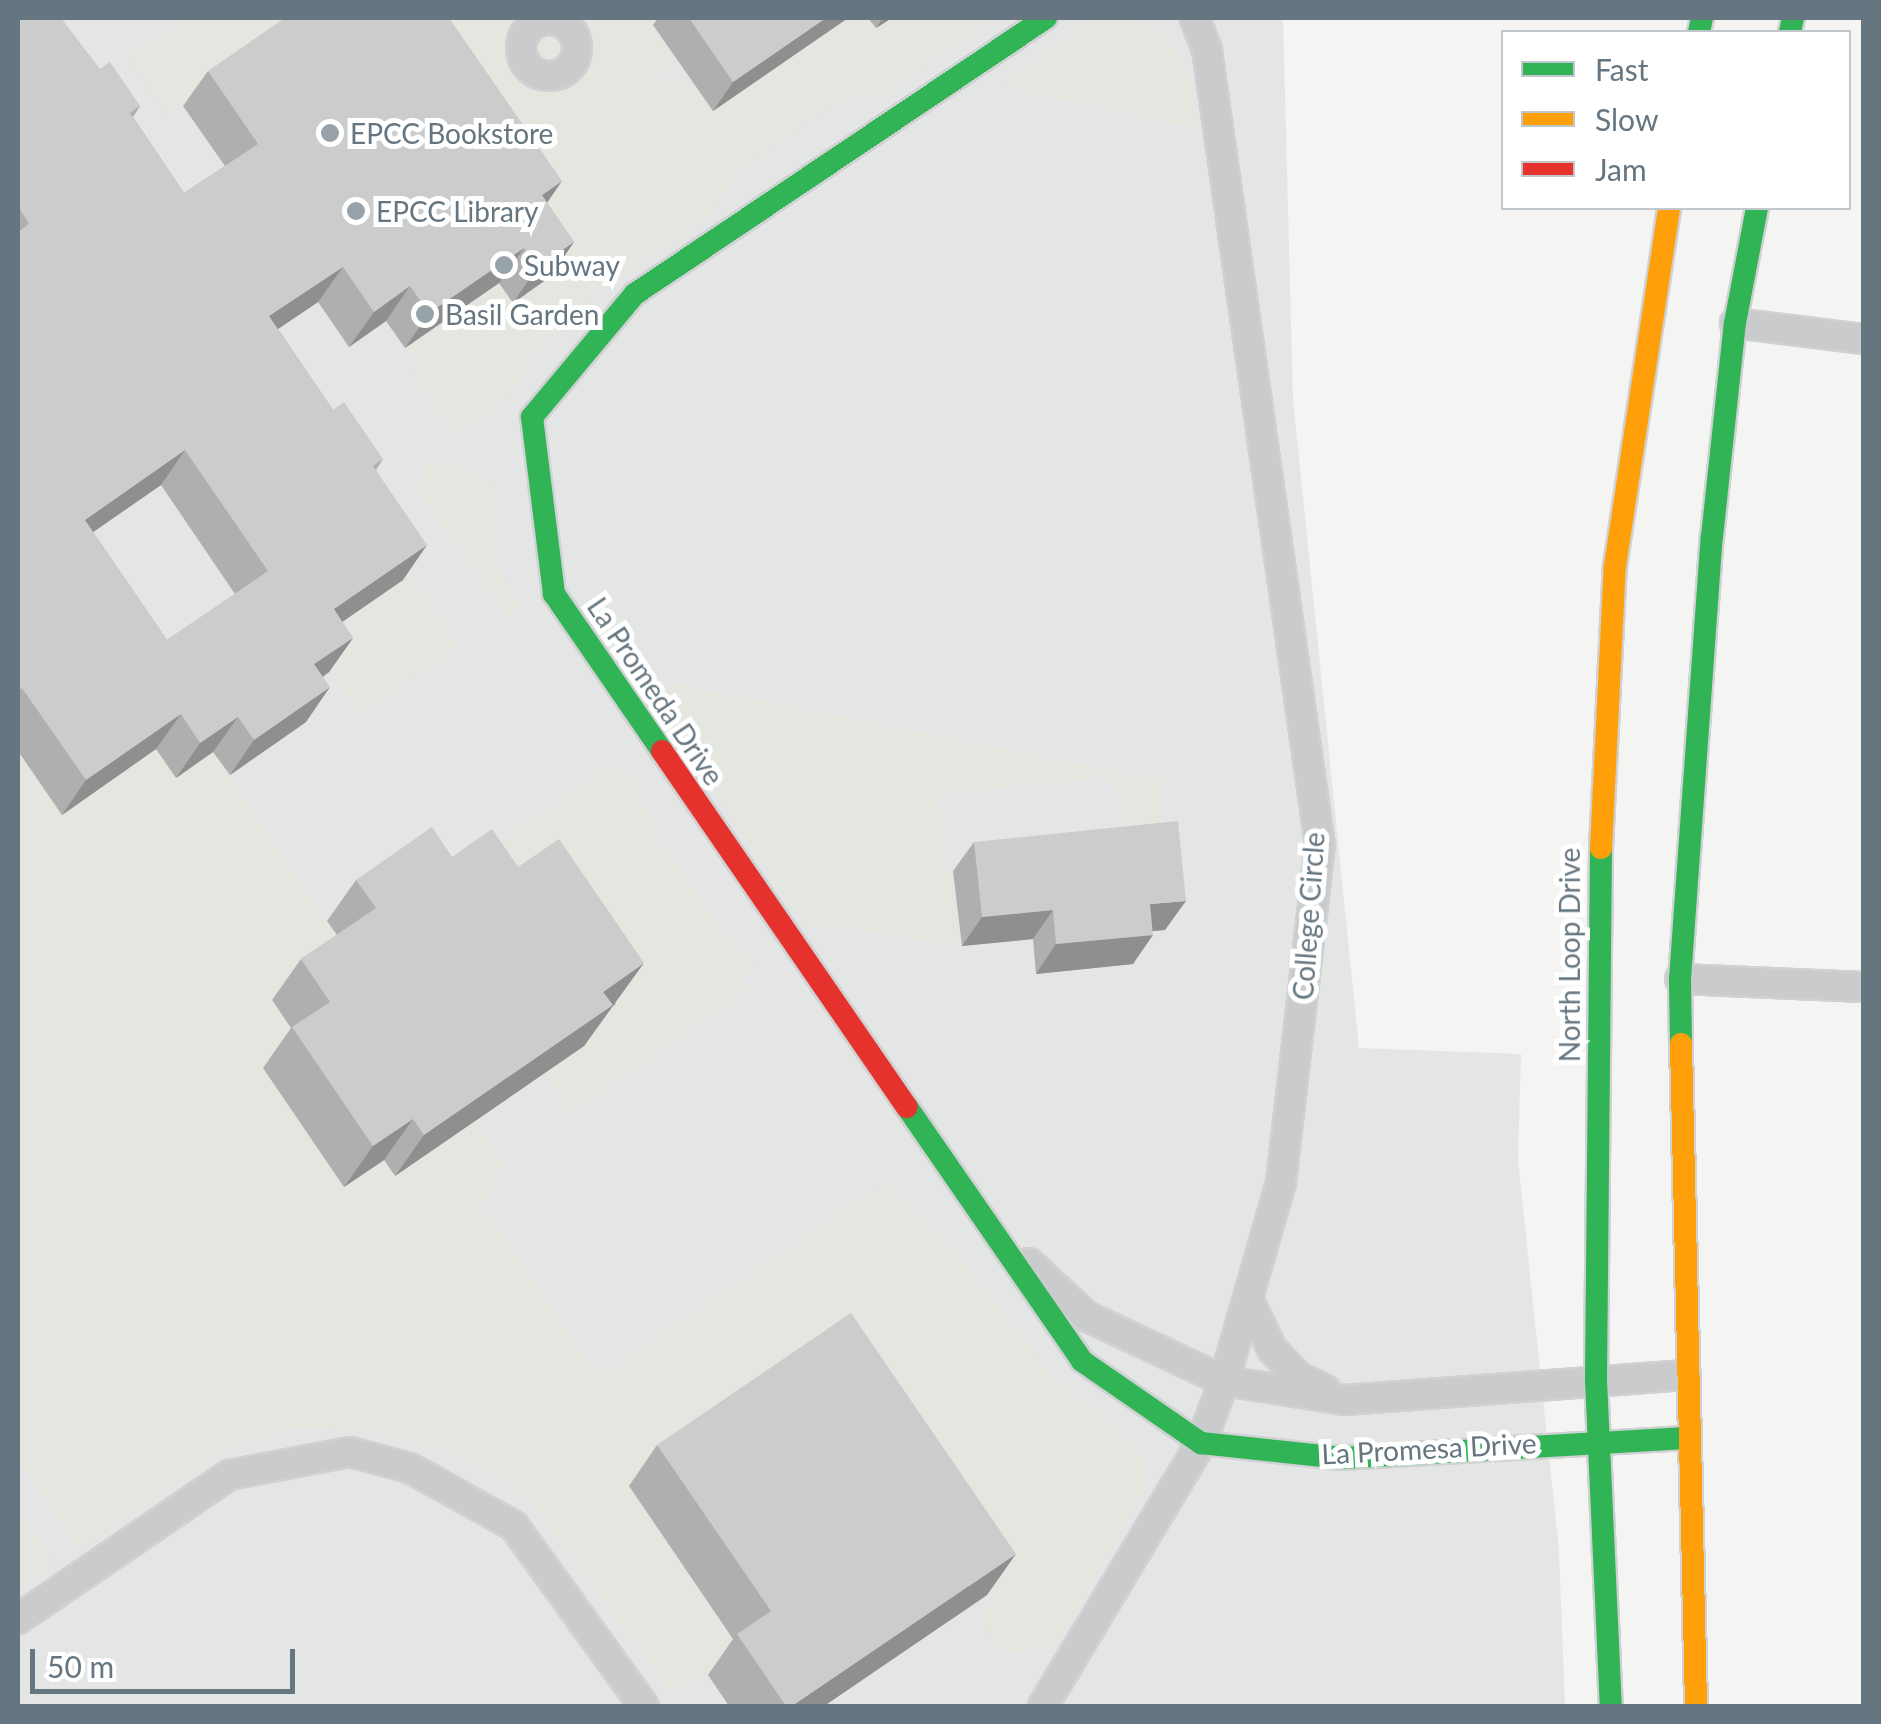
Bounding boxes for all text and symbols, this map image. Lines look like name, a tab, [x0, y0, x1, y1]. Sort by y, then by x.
legend	[1501, 30, 1851, 210]
text: Fast	[1595, 51, 1649, 87]
text: Slow	[1595, 101, 1658, 137]
place label: EPCC Bookstore	[350, 116, 553, 150]
marker: EPCC Bookstore	[319, 122, 341, 144]
text: Jam	[1595, 151, 1647, 187]
place label: EPCC Library	[376, 194, 538, 228]
marker: EPCC Library	[345, 200, 367, 222]
place label: Subway	[524, 248, 620, 282]
marker: Subway	[493, 254, 515, 276]
place label: Basil Garden	[445, 297, 599, 331]
marker: Basil Garden	[414, 303, 436, 325]
street label: La Promeda Drive	[581, 591, 731, 791]
street label: College Circle	[1285, 831, 1331, 1001]
street label: North Loop Drive	[1552, 848, 1586, 1062]
street label: La Promesa Drive	[1321, 1426, 1537, 1470]
scale bar	[35, 1629, 300, 1691]
text: 50 m	[47, 1648, 114, 1684]

